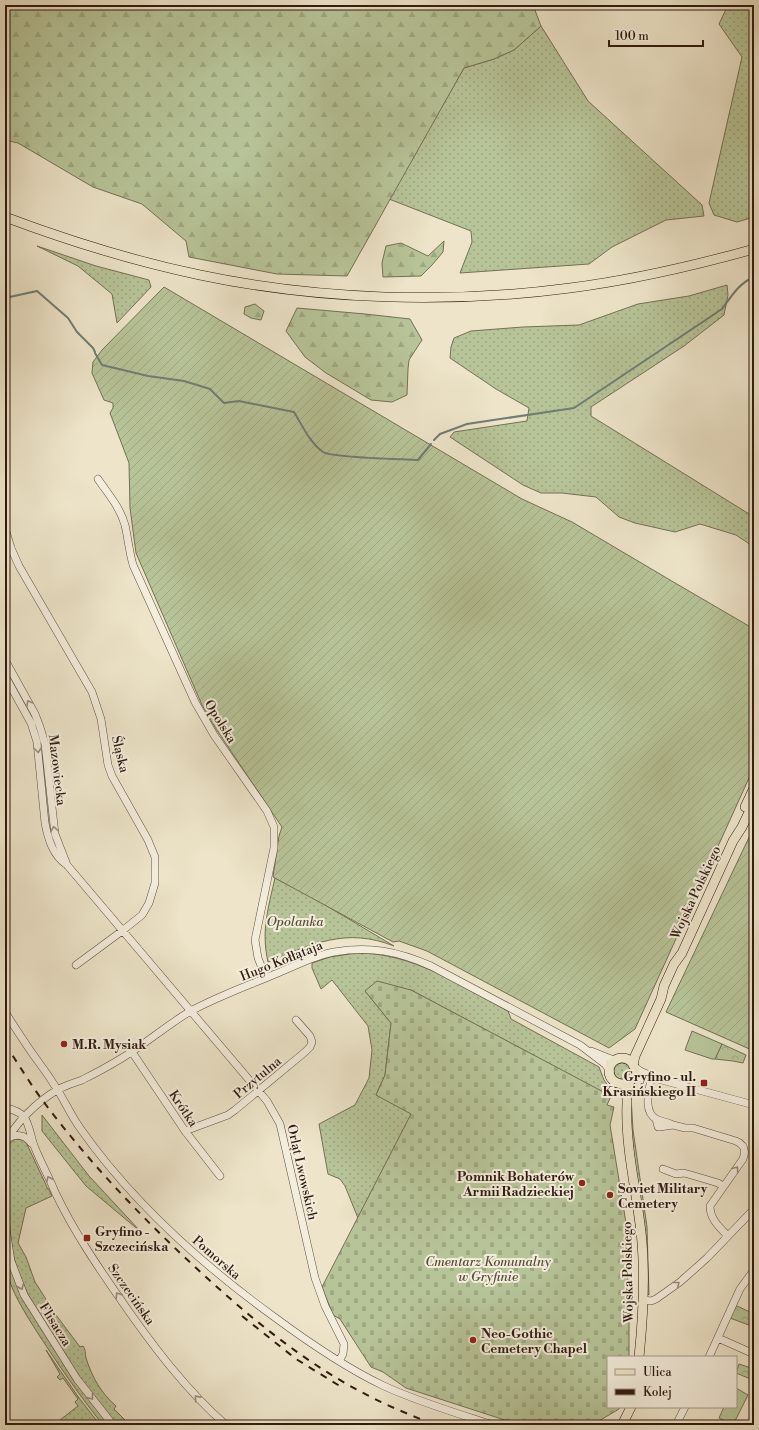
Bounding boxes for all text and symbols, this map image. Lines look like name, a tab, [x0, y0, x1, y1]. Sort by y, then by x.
scale bar	[609, 22, 703, 48]
text: 100 m	[615, 29, 649, 44]
street label: Opolska	[201, 697, 240, 747]
one-way arrow	[26, 700, 33, 707]
street label: Mazowiecka	[45, 734, 69, 807]
street label: Śląska	[108, 734, 133, 775]
one-way arrow	[33, 747, 42, 753]
one-way arrow	[50, 826, 59, 832]
street label: Wojska Polskiego	[667, 843, 725, 943]
park label: Opolanka	[267, 914, 324, 930]
street label: Hugo Kołłątaja	[238, 937, 325, 985]
place label: M.R. Mysiak	[72, 1037, 147, 1053]
marker: M.R. Mysiak	[59, 1039, 69, 1049]
street label: Przytulna	[231, 1053, 285, 1102]
place label: Gryfino - ul. Krasińskiego II	[602, 1069, 696, 1100]
marker: Gryfino - ul. Krasińskiego II	[699, 1078, 709, 1088]
street label: Krótka	[165, 1087, 201, 1130]
street label: Orląt Lwowskich	[283, 1123, 321, 1222]
one-way arrow	[731, 1166, 738, 1173]
place label: Pomnik Bohaterów Armii Radzieckiej	[457, 1169, 575, 1200]
one-way arrow	[46, 1176, 54, 1183]
marker: Pomnik Bohaterów Armii Radzieckiej	[577, 1178, 587, 1188]
place label: Soviet Military Cemetery	[618, 1181, 708, 1212]
marker: Soviet Military Cemetery	[605, 1190, 615, 1200]
street label: Wojska Polskiego	[619, 1221, 637, 1324]
place label: Gryfino - Szczecińska	[95, 1224, 169, 1255]
street label: Pomorska	[189, 1232, 244, 1283]
marker: Gryfino - Szczecińska	[82, 1233, 92, 1243]
park label: Cmentarz Komunalny w Gryfinie	[425, 1254, 551, 1285]
street label: Szczecińska	[104, 1261, 158, 1329]
one-way arrow	[672, 1282, 679, 1289]
one-way arrow	[16, 1283, 24, 1291]
one-way arrow	[116, 1293, 123, 1300]
street label: Flisacza	[36, 1300, 75, 1350]
place label: Neo-Gothic Cemetery Chapel	[481, 1326, 588, 1357]
marker: Neo-Gothic Cemetery Chapel	[468, 1335, 478, 1345]
legend	[607, 1356, 737, 1408]
text: Ulica	[643, 1365, 672, 1380]
text: Kolej	[643, 1385, 672, 1400]
one-way arrow	[86, 1392, 93, 1400]
one-way arrow	[195, 1395, 202, 1403]

